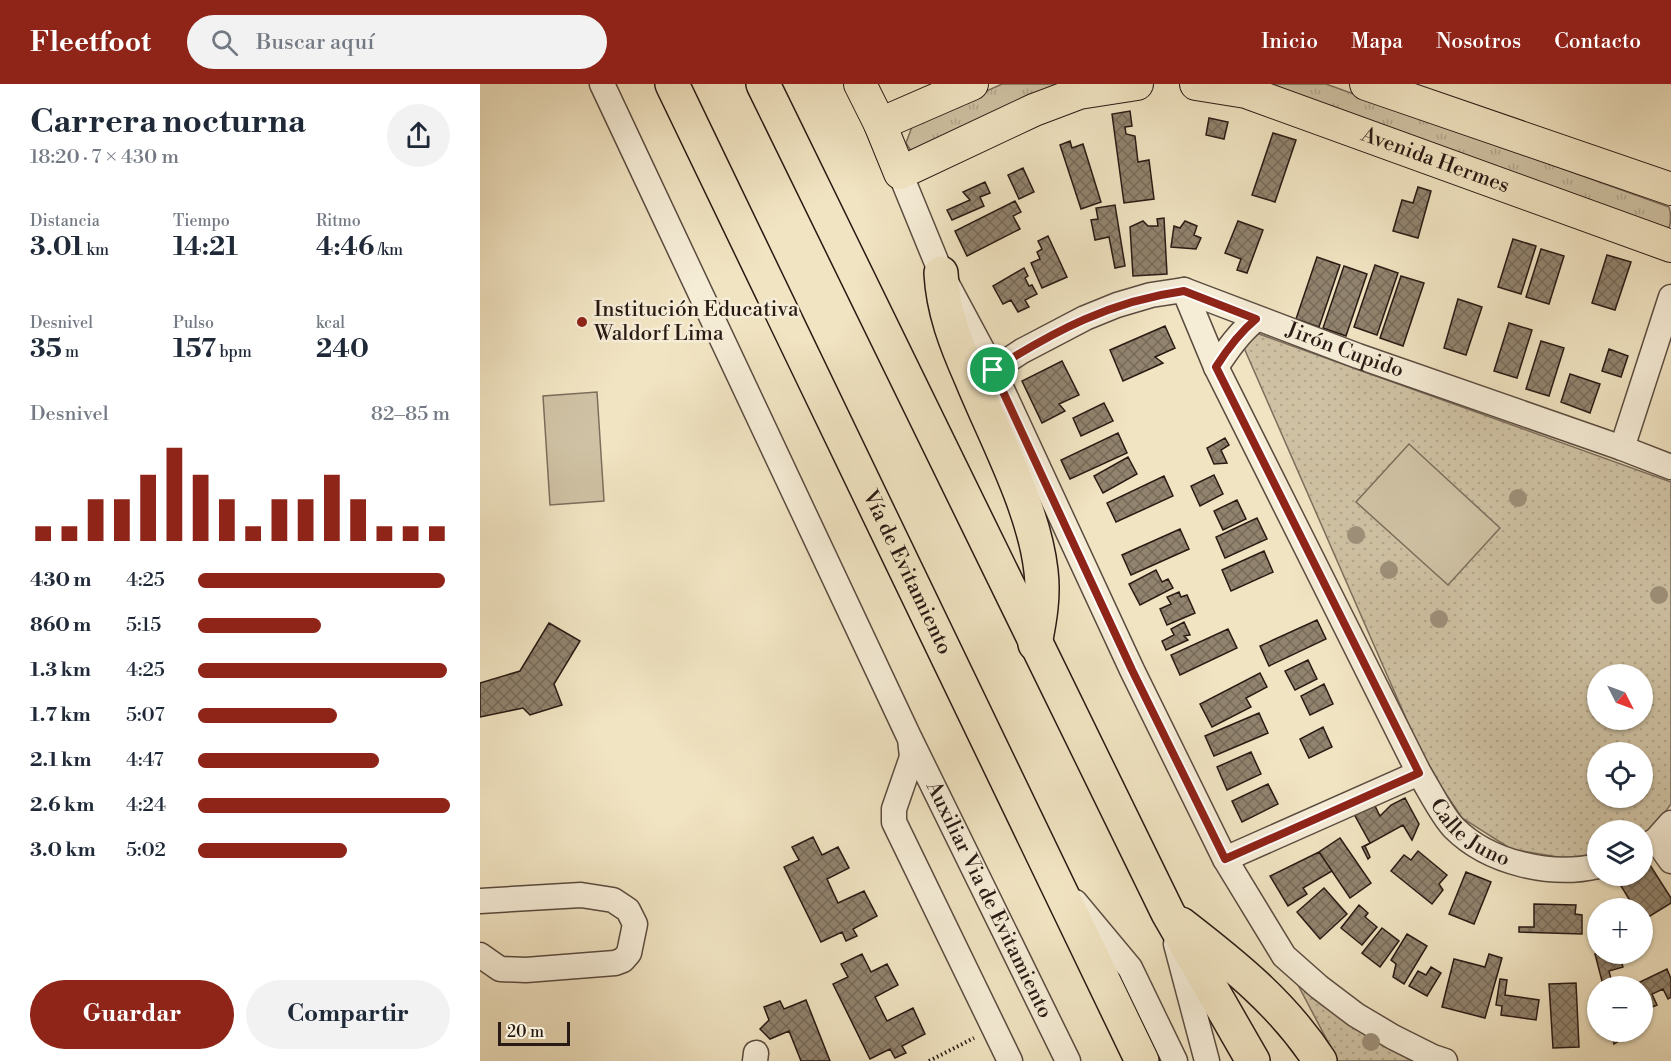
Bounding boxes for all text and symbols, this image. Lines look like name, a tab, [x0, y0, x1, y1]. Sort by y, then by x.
search box	[187, 15, 607, 69]
text: Fleetfoot	[30, 25, 151, 60]
icon: search	[208, 26, 241, 59]
text: Buscar aquí	[256, 29, 374, 56]
text: Inicio	[1261, 29, 1318, 55]
text: Mapa	[1351, 29, 1403, 55]
text: Nosotros	[1436, 29, 1521, 55]
text: Contacto	[1554, 29, 1641, 55]
text: Carrera nocturna	[30, 102, 306, 143]
button: share	[387, 104, 450, 167]
street label: Avenida Hermes	[1357, 122, 1513, 199]
text: 18:20 · 7 × 430 m	[30, 145, 179, 170]
text: Distancia	[30, 211, 100, 231]
text: Tiempo	[173, 211, 230, 231]
text: Ritmo	[316, 211, 361, 231]
text: 3.01	[30, 231, 83, 263]
text: 14:21	[173, 231, 238, 263]
text: 4:46	[316, 231, 374, 263]
text: km	[83, 240, 109, 260]
text: /km	[374, 240, 403, 260]
place label: Institución Educativa Waldorf Lima	[593, 297, 799, 347]
text: Desnivel	[30, 313, 93, 333]
text: Pulso	[173, 313, 214, 333]
text: kcal	[316, 313, 345, 333]
marker: Institución Educativa Waldorf Lima	[575, 315, 589, 329]
street label: Jirón Cupido	[1281, 317, 1407, 384]
text: 35	[30, 333, 62, 365]
text: 157	[173, 333, 216, 365]
text: 240	[316, 333, 369, 365]
text: m	[62, 342, 79, 362]
text: bpm	[216, 342, 252, 362]
pin	[967, 344, 1018, 395]
icon: arrive	[976, 353, 1009, 386]
text: Desnivel	[30, 402, 109, 427]
text: 82–85 m	[371, 402, 450, 427]
street label: Vía de Evitamiento	[856, 485, 958, 659]
text: 430 m	[30, 568, 91, 593]
text: 4:25	[126, 568, 165, 593]
text: 860 m	[30, 613, 91, 638]
text: 5:15	[126, 613, 161, 638]
text: 1.3 km	[30, 658, 91, 683]
text: 4:25	[126, 658, 165, 683]
north arrow	[1587, 664, 1653, 730]
map controls	[1587, 664, 1653, 1042]
text: 1.7 km	[30, 703, 91, 728]
text: 5:07	[126, 703, 165, 728]
button: locate	[1587, 742, 1653, 808]
text: 2.1 km	[30, 748, 92, 773]
text: 4:47	[126, 748, 164, 773]
street label: Auxiliar Via de Evitamiento	[919, 776, 1058, 1023]
text: 2.6 km	[30, 793, 94, 818]
text: 4:24	[126, 793, 166, 818]
street label: Calle Juno	[1424, 794, 1513, 873]
button: layers	[1587, 820, 1653, 886]
text: 3.0 km	[30, 838, 96, 863]
text: 5:02	[126, 838, 166, 863]
button: +	[1587, 898, 1653, 964]
button: −	[1587, 976, 1653, 1042]
button: Guardar	[30, 980, 234, 1049]
button: Compartir	[246, 980, 450, 1049]
scale bar	[498, 1019, 570, 1046]
text: 20 m	[507, 1022, 544, 1042]

